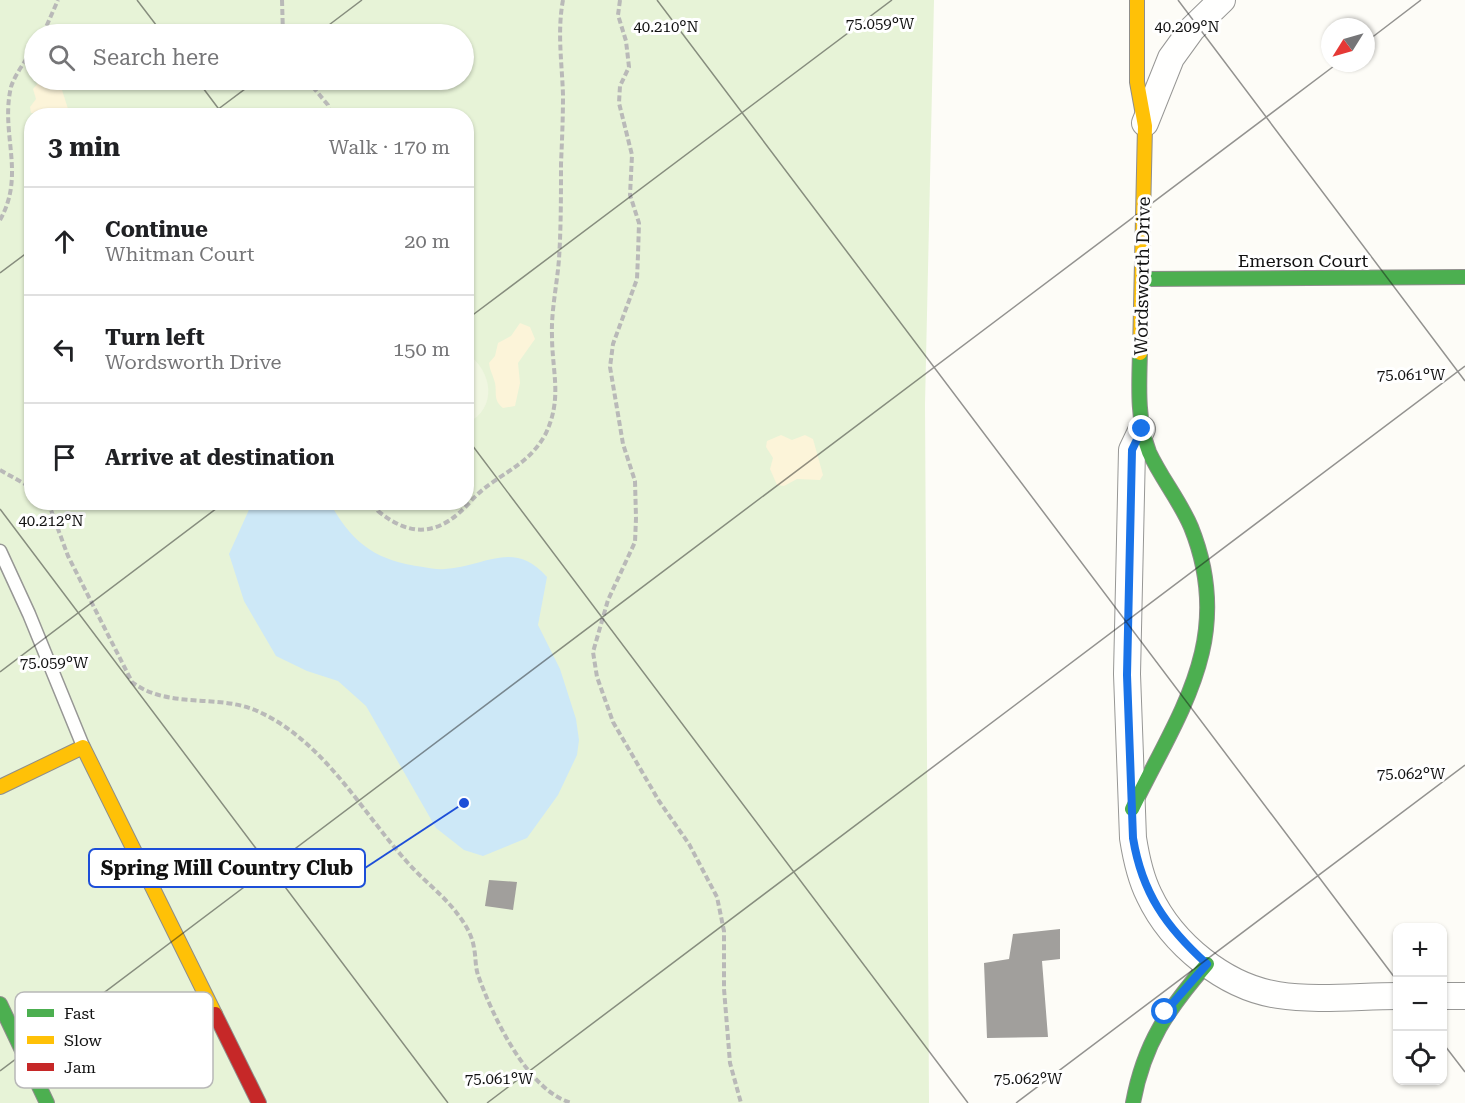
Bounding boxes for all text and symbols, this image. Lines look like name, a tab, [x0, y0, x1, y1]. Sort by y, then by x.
text: 75.059°W	[846, 15, 915, 33]
text: 40.210°N	[633, 18, 699, 36]
text: 40.209°N	[1154, 18, 1220, 36]
north arrow	[1321, 18, 1375, 72]
search box	[24, 24, 474, 90]
icon: search	[45, 41, 78, 74]
text: Search here	[93, 45, 219, 70]
text: 3 min	[48, 132, 120, 162]
text: Walk · 170 m	[329, 135, 450, 159]
street label: Wordsworth Drive	[1130, 196, 1154, 356]
text: Continue	[105, 217, 208, 242]
icon: ahead	[48, 225, 81, 258]
text: 20 m	[404, 229, 450, 253]
text: Whitman Court	[105, 242, 255, 266]
street label: Emerson Court	[1238, 250, 1369, 271]
text: Turn left	[105, 325, 205, 350]
icon: left	[48, 333, 81, 366]
text: 150 m	[393, 337, 450, 361]
text: Wordsworth Drive	[105, 350, 282, 374]
text: 75.061°W	[1377, 366, 1446, 384]
route end	[1128, 415, 1154, 441]
icon: arrive	[48, 441, 81, 474]
text: Arrive at destination	[105, 445, 334, 470]
text: 40.212°N	[18, 512, 84, 530]
text: 75.059°W	[20, 654, 89, 672]
text: 75.062°W	[1377, 765, 1446, 783]
callout: Spring Mill Country Club	[89, 849, 365, 887]
text: Spring Mill Country Club	[101, 856, 353, 880]
map controls	[1393, 923, 1447, 1085]
button: +	[1393, 923, 1447, 977]
button: −	[1393, 977, 1447, 1031]
legend	[15, 992, 213, 1088]
route start	[1151, 998, 1177, 1024]
text: Fast	[64, 1004, 95, 1023]
text: Slow	[64, 1031, 102, 1050]
button: locate	[1393, 1031, 1447, 1085]
text: Jam	[64, 1058, 96, 1077]
text: 75.061°W	[465, 1070, 534, 1088]
text: 75.062°W	[994, 1070, 1063, 1088]

